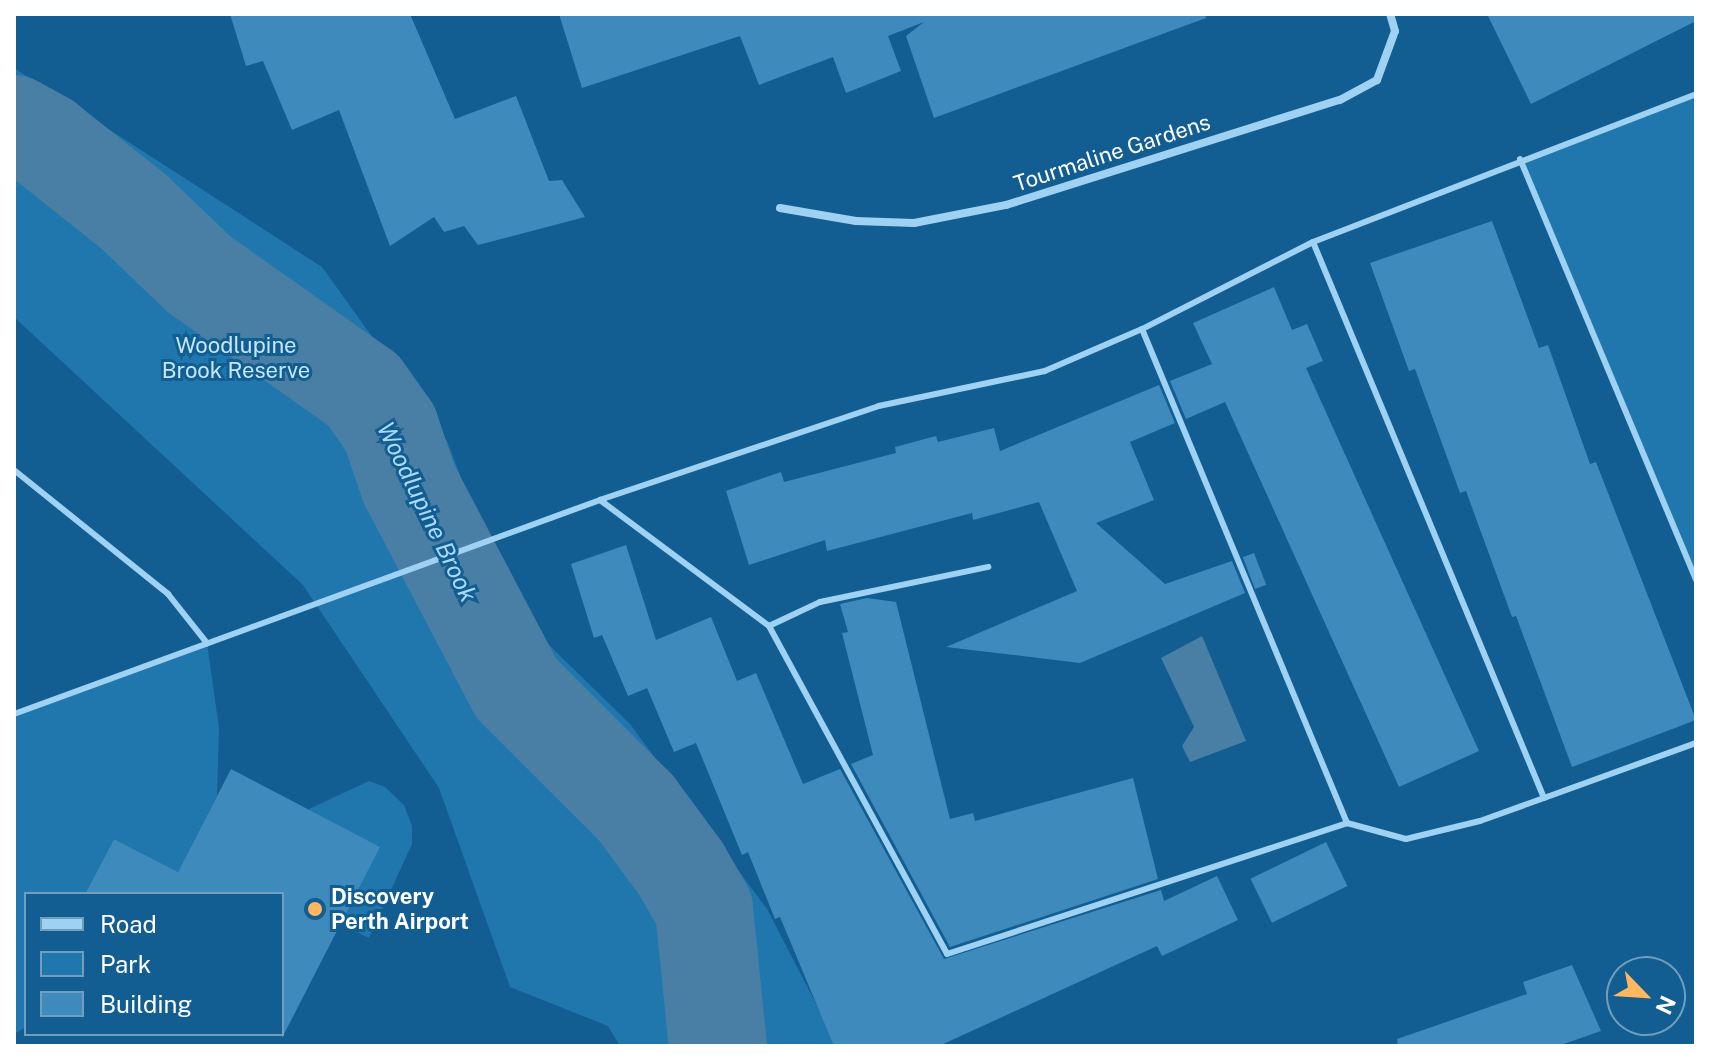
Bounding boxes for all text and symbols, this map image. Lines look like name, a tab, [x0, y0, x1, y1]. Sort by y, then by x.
street label: Tourmaline Gardens	[1010, 109, 1214, 197]
park label: Woodlupine Brook Reserve	[162, 332, 310, 384]
water label: Woodlupine Brook	[371, 417, 483, 607]
place label: Discovery Perth Airport	[331, 883, 469, 934]
legend	[24, 892, 284, 1036]
marker: Discovery Perth Airport	[306, 900, 324, 918]
text: Road	[100, 910, 157, 938]
text: Park	[100, 950, 151, 978]
north arrow	[1606, 956, 1686, 1036]
text: Building	[100, 990, 192, 1018]
text: N	[1651, 992, 1681, 1019]

